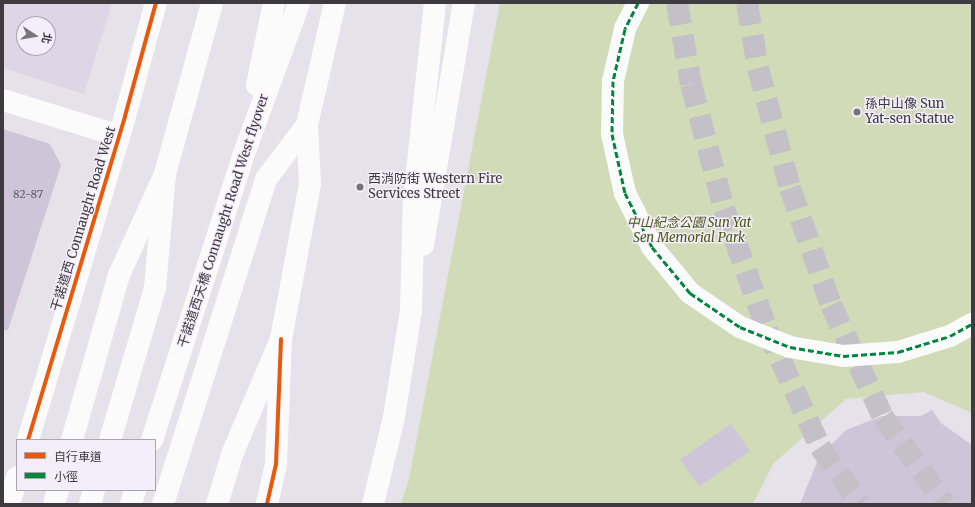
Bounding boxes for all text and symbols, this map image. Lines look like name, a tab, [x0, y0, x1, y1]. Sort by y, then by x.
north arrow	[16, 16, 56, 56]
text: 北	[39, 31, 55, 45]
street label: 干諾道西天橋 Connaught Road West flyover	[176, 92, 272, 350]
place label: 孫中山像 Sun Yat-sen Statue	[865, 97, 954, 128]
marker: 孫中山像 Sun Yat-sen Statue	[852, 107, 862, 117]
street label: 干諾道西 Connaught Road West	[48, 125, 120, 313]
place label: 西消防街 Western Fire Services Street	[368, 172, 502, 203]
marker: 西消防街 Western Fire Services Street	[355, 182, 365, 192]
house number: 82-87	[13, 187, 43, 201]
park label: 中山紀念公園 Sun Yat Sen Memorial Park	[627, 216, 751, 247]
legend	[16, 439, 156, 491]
text: 自行車道	[54, 449, 102, 464]
text: 小徑	[54, 469, 78, 484]

